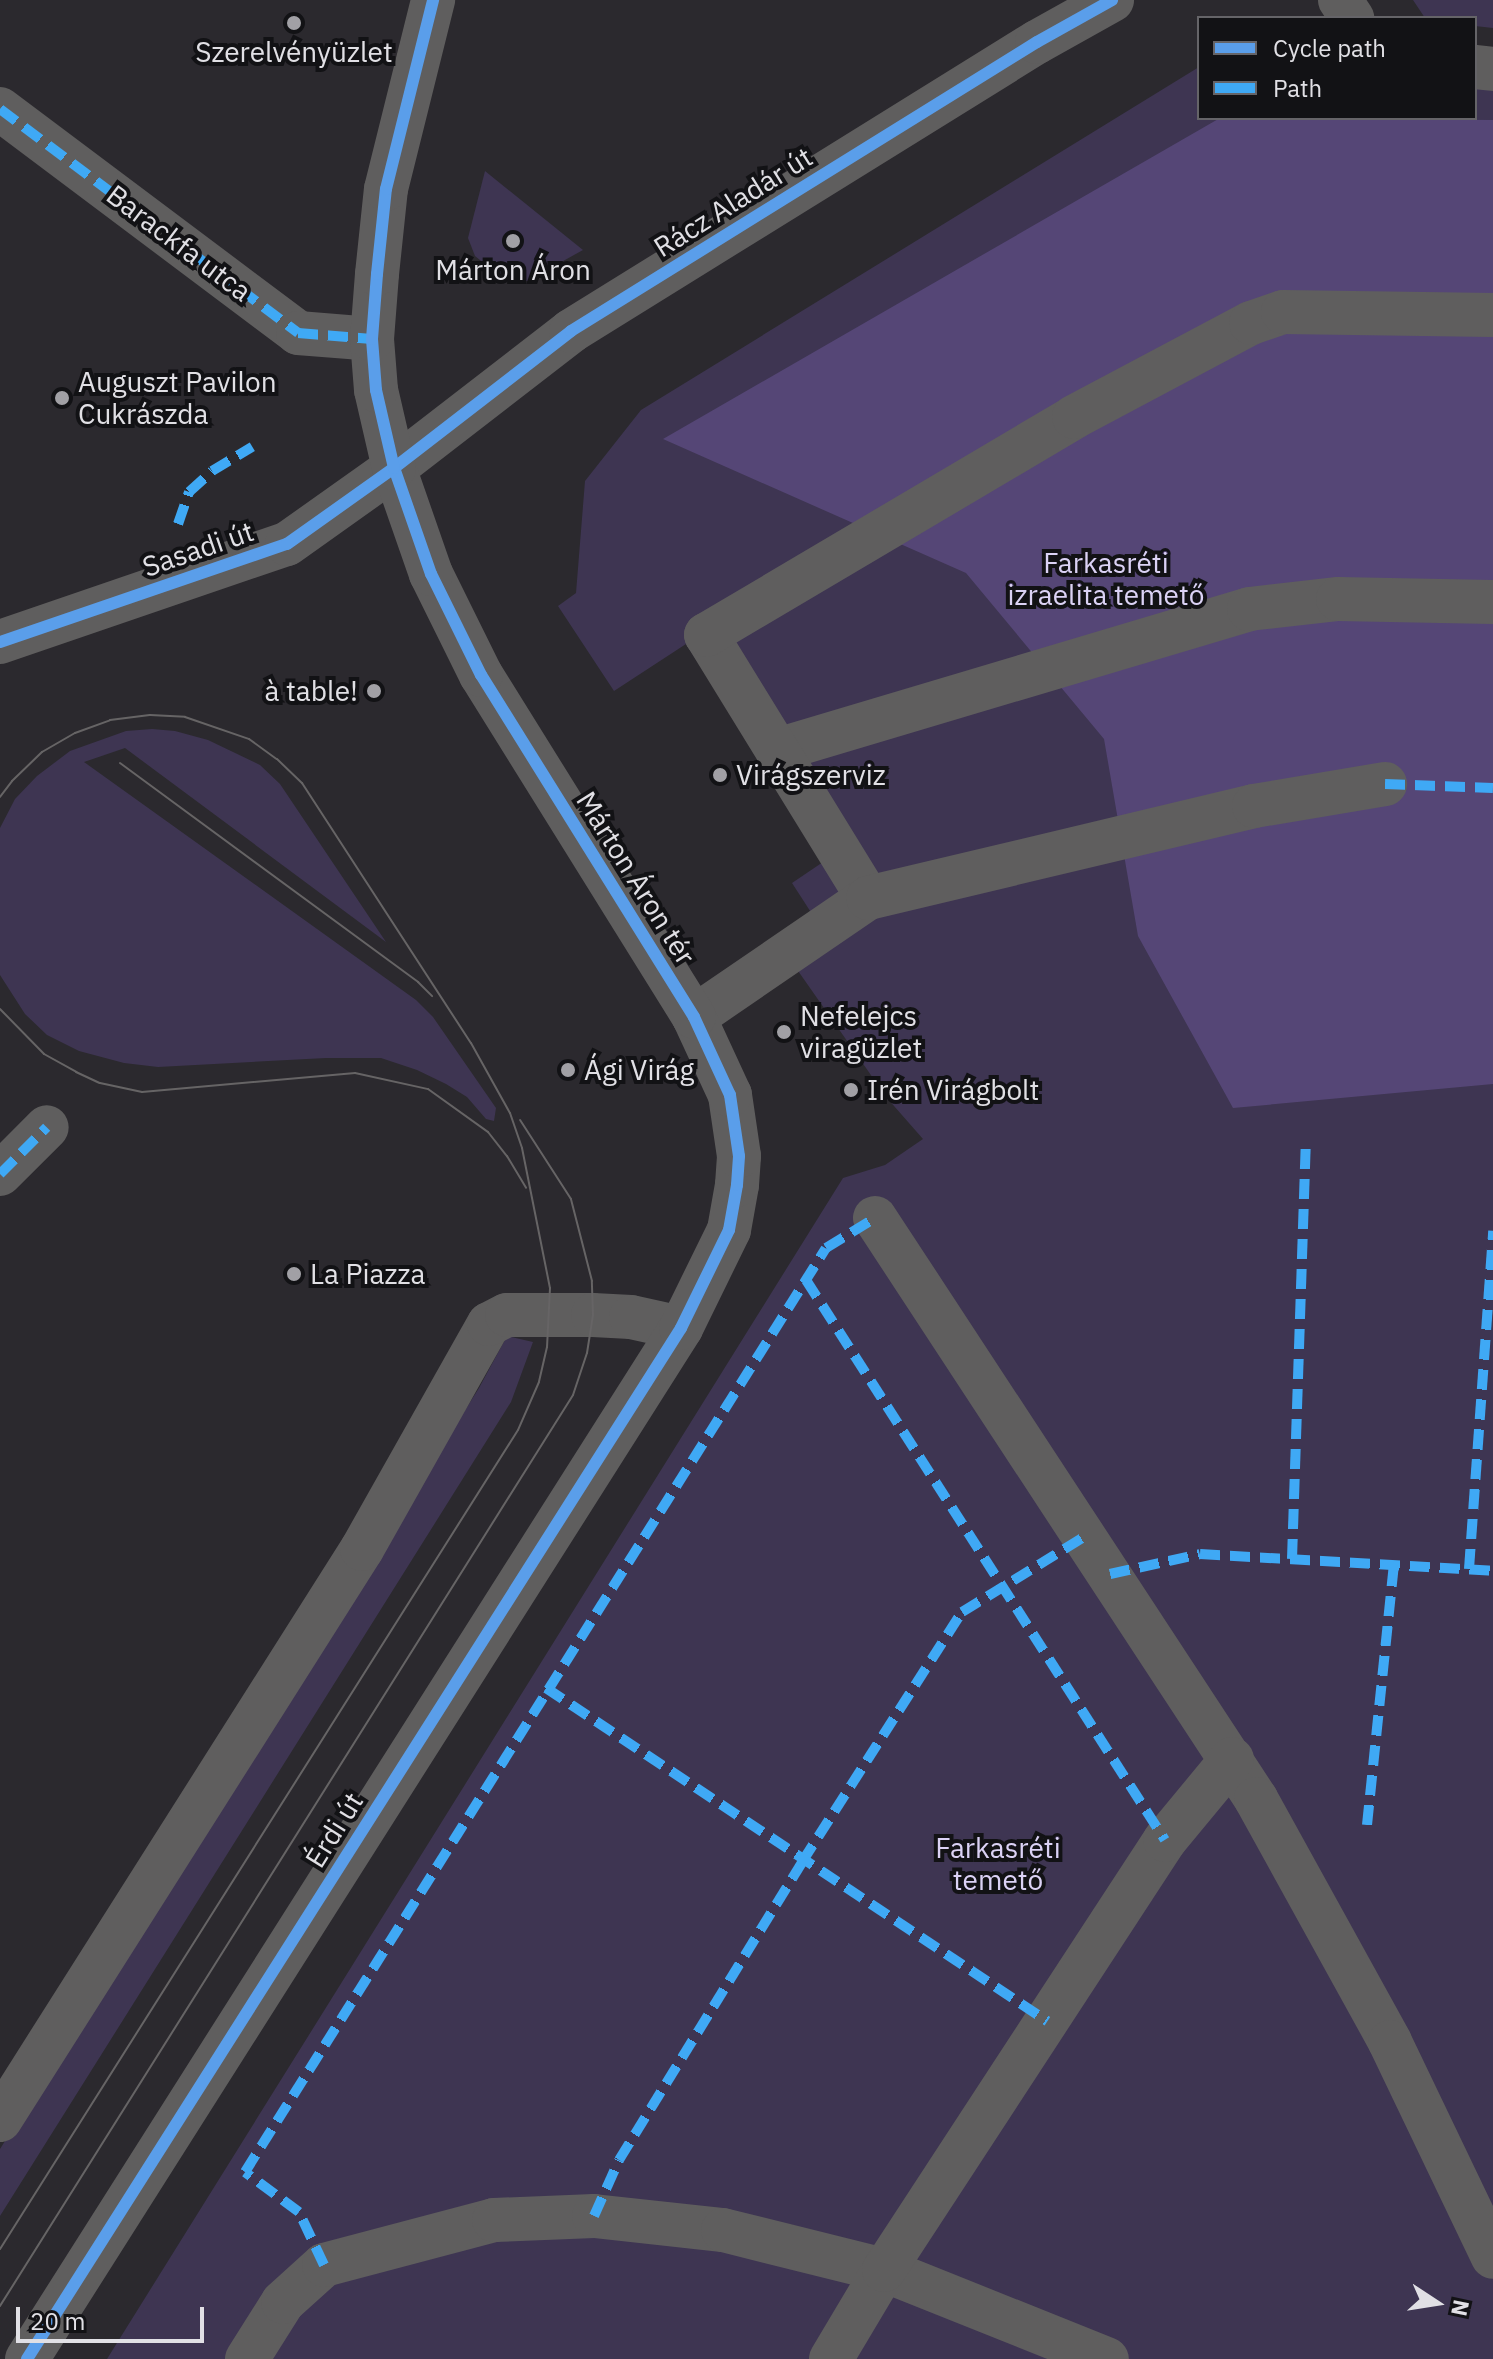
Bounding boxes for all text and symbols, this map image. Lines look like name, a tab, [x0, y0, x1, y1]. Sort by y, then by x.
marker: Szerelvényüzlet	[285, 14, 303, 32]
legend	[1197, 16, 1477, 120]
text: Cycle path	[1273, 32, 1386, 64]
place label: Szerelvényüzlet	[195, 35, 393, 69]
text: Path	[1273, 72, 1322, 104]
street label: Rácz Aladár út	[648, 140, 818, 264]
street label: Barackfa utca	[100, 178, 258, 308]
marker: Márton Áron	[504, 232, 522, 250]
place label: Márton Áron	[435, 253, 591, 287]
place label: Auguszt Pavilon Cukrászda	[78, 365, 277, 431]
marker: Auguszt Pavilon Cukrászda	[53, 389, 71, 407]
street label: Sasadi út	[138, 514, 258, 584]
park label: Farkasréti izraelita temető	[1008, 546, 1204, 612]
place label: à table!	[264, 674, 358, 708]
marker: à table!	[365, 682, 383, 700]
place label: Virágszerviz	[736, 758, 886, 792]
marker: Virágszerviz	[711, 766, 729, 784]
street label: Márton Áron tér	[569, 785, 703, 971]
place label: Nefelejcs viragüzlet	[800, 999, 922, 1065]
marker: Nefelejcs viragüzlet	[775, 1023, 793, 1041]
place label: Ági Virág	[584, 1053, 694, 1087]
marker: Ági Virág	[559, 1061, 577, 1079]
place label: Irén Virágbolt	[867, 1073, 1039, 1107]
marker: Irén Virágbolt	[842, 1081, 860, 1099]
place label: La Piazza	[310, 1257, 425, 1291]
marker: La Piazza	[285, 1265, 303, 1283]
street label: Érdi út	[298, 1786, 370, 1874]
park label: Farkasréti temető	[935, 1831, 1061, 1897]
north arrow	[1397, 2263, 1477, 2343]
scale bar	[20, 2291, 208, 2341]
text: N	[1445, 2297, 1477, 2319]
text: 20 m	[30, 2305, 85, 2337]

